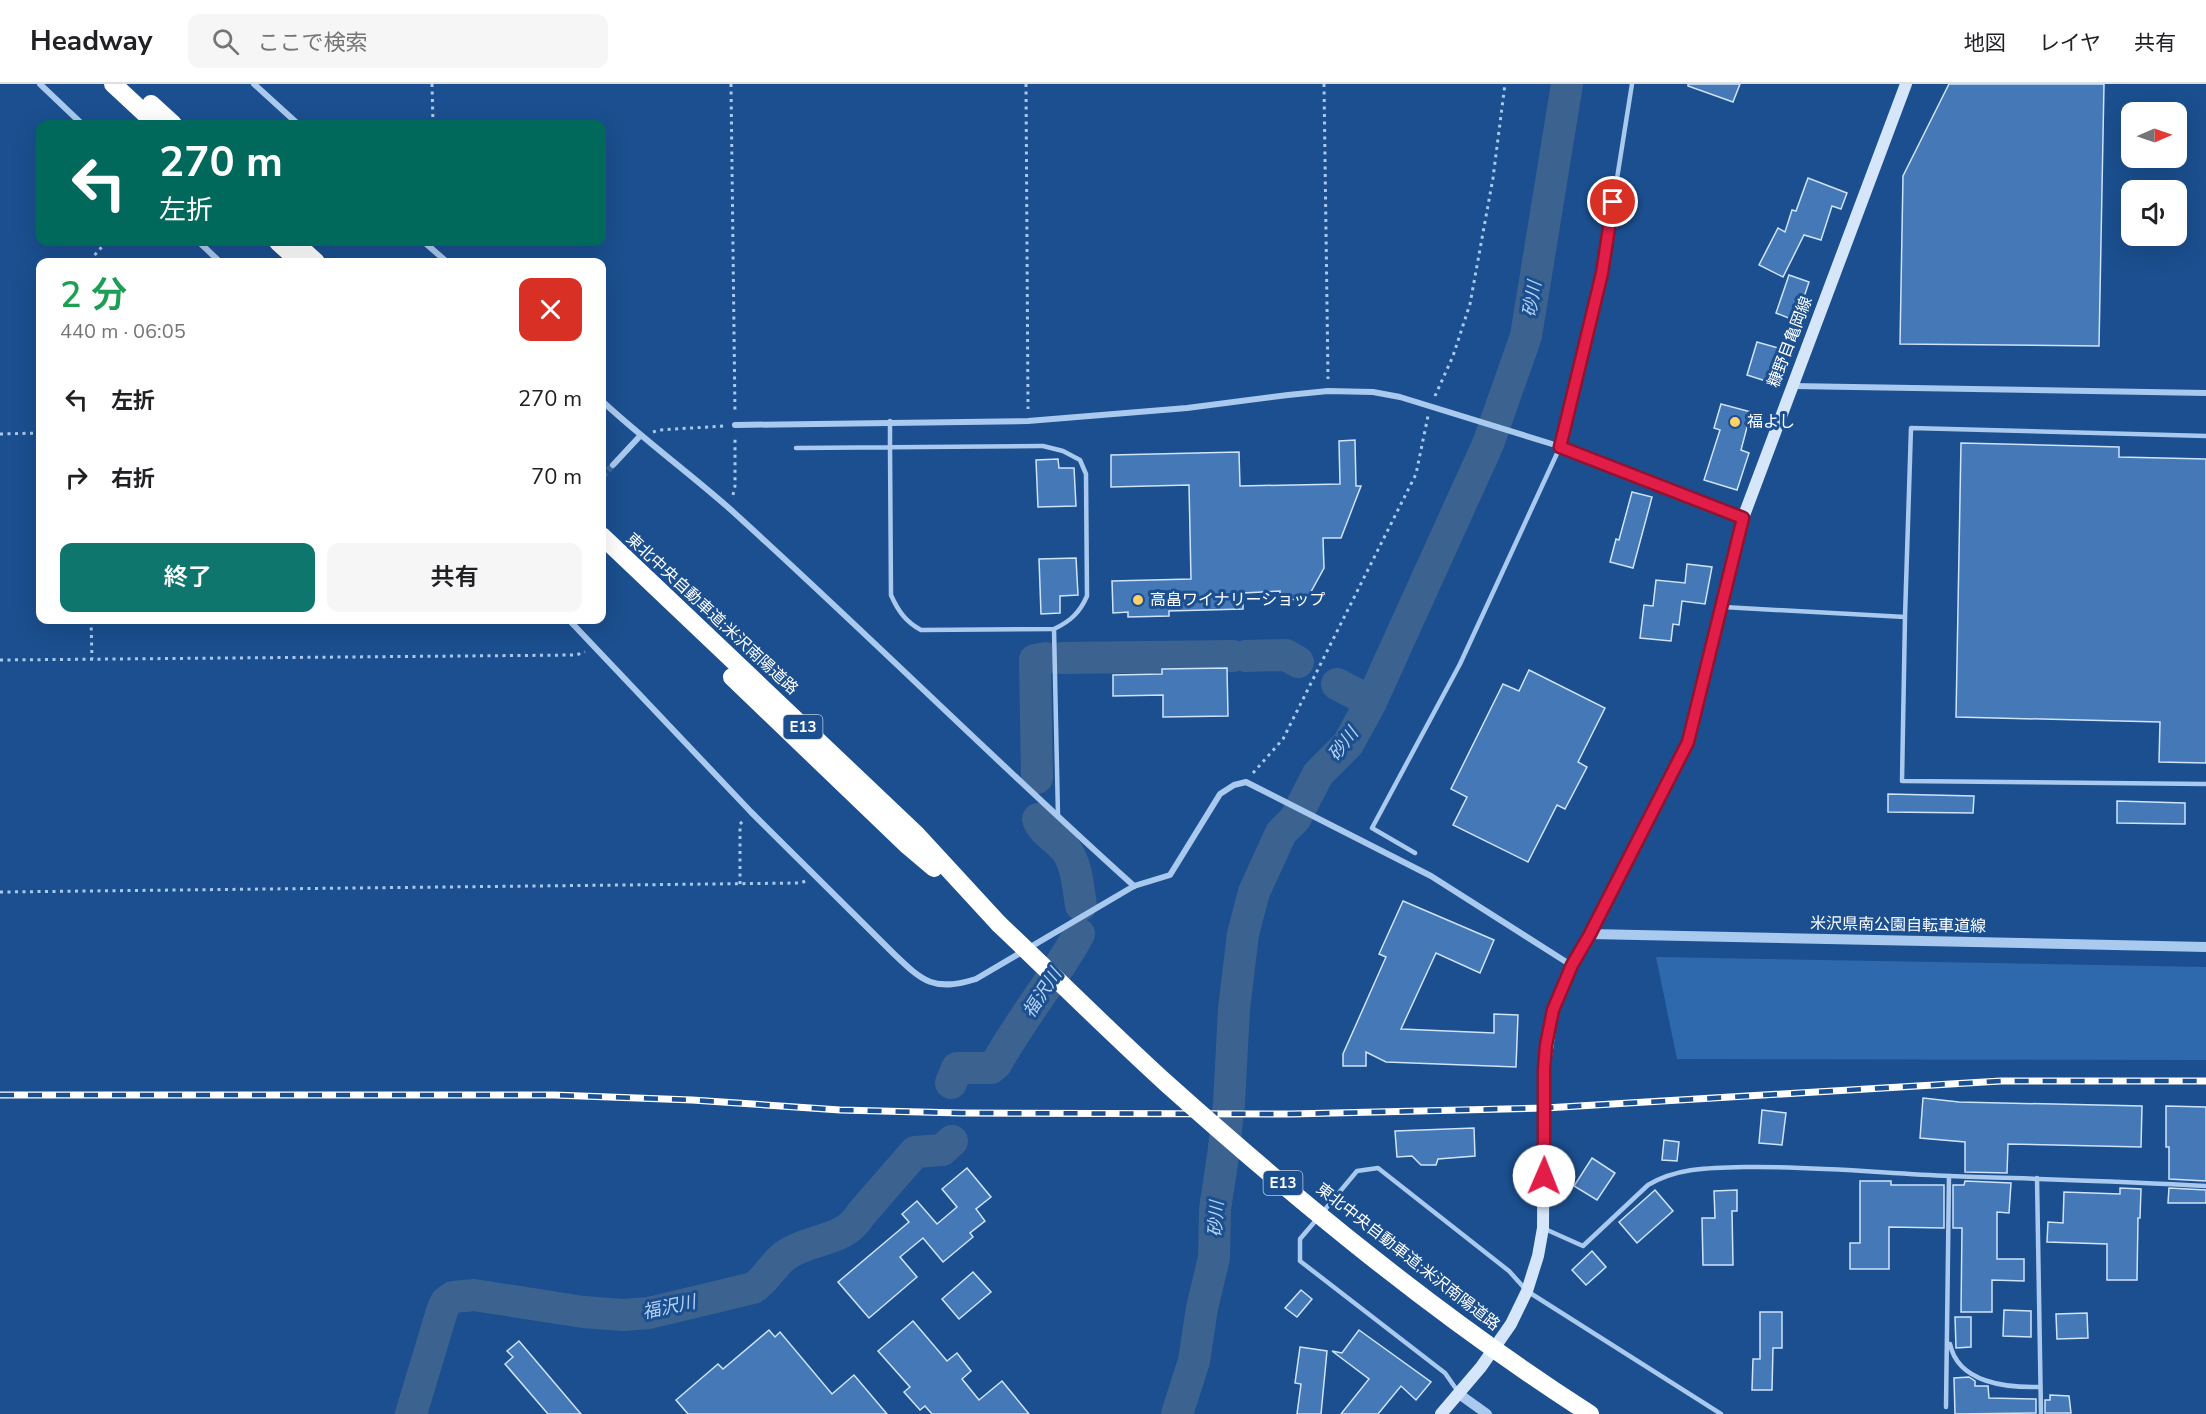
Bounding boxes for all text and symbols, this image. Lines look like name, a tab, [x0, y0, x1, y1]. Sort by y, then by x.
search box	[188, 14, 608, 68]
text: Headway	[30, 22, 152, 60]
icon: search	[209, 25, 242, 58]
text: ここで検索	[257, 28, 367, 58]
text: 地図	[1964, 29, 2006, 57]
text: レイヤ	[2039, 29, 2101, 57]
text: 共有	[2134, 29, 2176, 57]
north arrow	[2121, 102, 2187, 168]
map controls	[2121, 102, 2187, 246]
text: 270 m	[159, 134, 283, 191]
icon: left	[60, 144, 138, 222]
pin	[1587, 176, 1638, 227]
button: sound	[2121, 180, 2187, 246]
icon: arrive	[1596, 185, 1629, 218]
text: 左折	[159, 192, 213, 229]
text: 2 分	[60, 271, 127, 320]
water label: 砂川	[1517, 277, 1547, 319]
button: close	[519, 278, 582, 341]
street label: 糠野目亀岡線	[1763, 293, 1817, 391]
text: 440 m · 06:05	[60, 318, 186, 345]
icon: left	[60, 383, 93, 416]
text: 270 m	[518, 384, 582, 414]
text: 左折	[111, 386, 155, 416]
place label: 福よし	[1747, 411, 1795, 433]
marker: 福よし	[1728, 415, 1742, 429]
icon: right	[60, 461, 93, 494]
text: 70 m	[531, 462, 582, 492]
text: 右折	[111, 464, 155, 494]
street label: 東北中央自動車道;米沢南陽道路	[621, 528, 803, 700]
button: 終了	[60, 543, 315, 612]
button: 共有	[327, 543, 582, 612]
place label: 高畠ワイナリーショップ	[1150, 589, 1325, 611]
marker: 高畠ワイナリーショップ	[1131, 593, 1145, 607]
road number: E13	[784, 715, 822, 739]
water label: 砂川	[1322, 721, 1365, 766]
street label: 米沢県南公園自転車道線	[1810, 912, 1986, 938]
water label: 福沢川	[1017, 962, 1068, 1022]
position arrow	[1512, 1144, 1576, 1208]
road number: E13	[1264, 1171, 1302, 1195]
street label: 東北中央自動車道;米沢南陽道路	[1312, 1178, 1504, 1336]
water label: 砂川	[1203, 1198, 1229, 1238]
water label: 福沢川	[640, 1289, 700, 1324]

